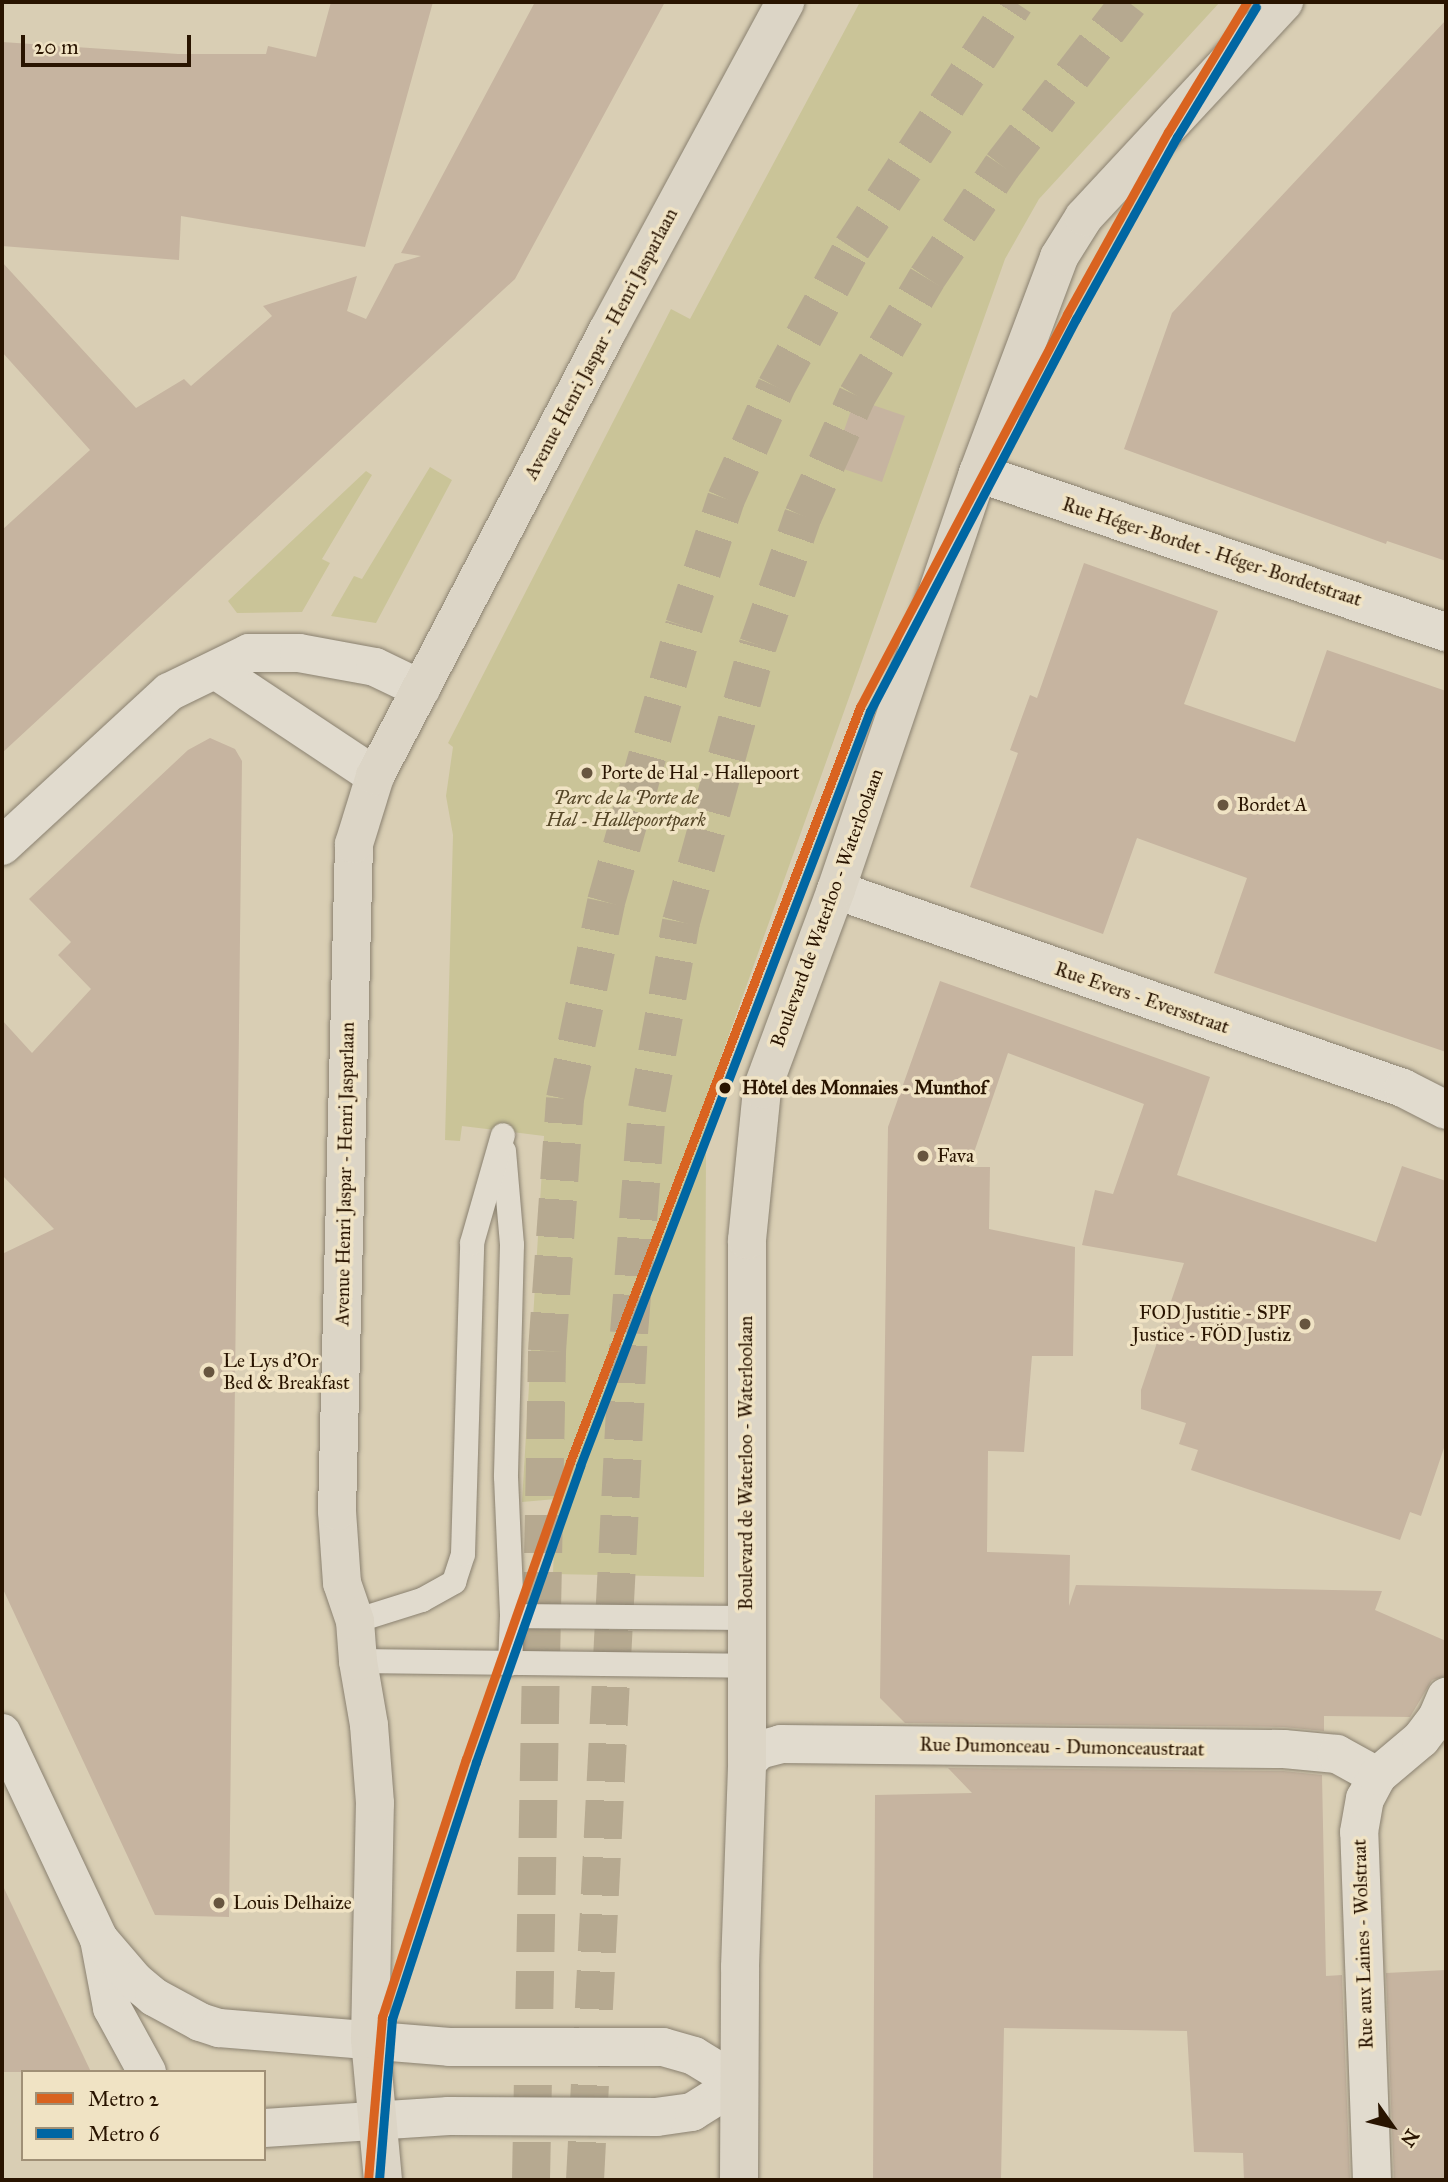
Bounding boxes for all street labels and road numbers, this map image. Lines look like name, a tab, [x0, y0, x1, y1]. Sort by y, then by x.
street label: Avenue Henri Jaspar - Henri Jasparlaan	[520, 204, 682, 484]
street label: Rue Héger-Bordet - Héger-Bordetstraat	[1059, 493, 1365, 611]
street label: Boulevard de Waterloo - Waterloolaan	[766, 766, 888, 1050]
street label: Rue Evers - Eversstraat	[1052, 957, 1232, 1039]
street label: Avenue Henri Jaspar - Henri Jasparlaan	[331, 1022, 359, 1326]
street label: Boulevard de Waterloo - Waterloolaan	[735, 1316, 757, 1610]
street label: Rue Dumonceau - Dumonceaustraat	[919, 1733, 1205, 1761]
street label: Rue aux Laines - Wolstraat	[1348, 1839, 1378, 2049]

